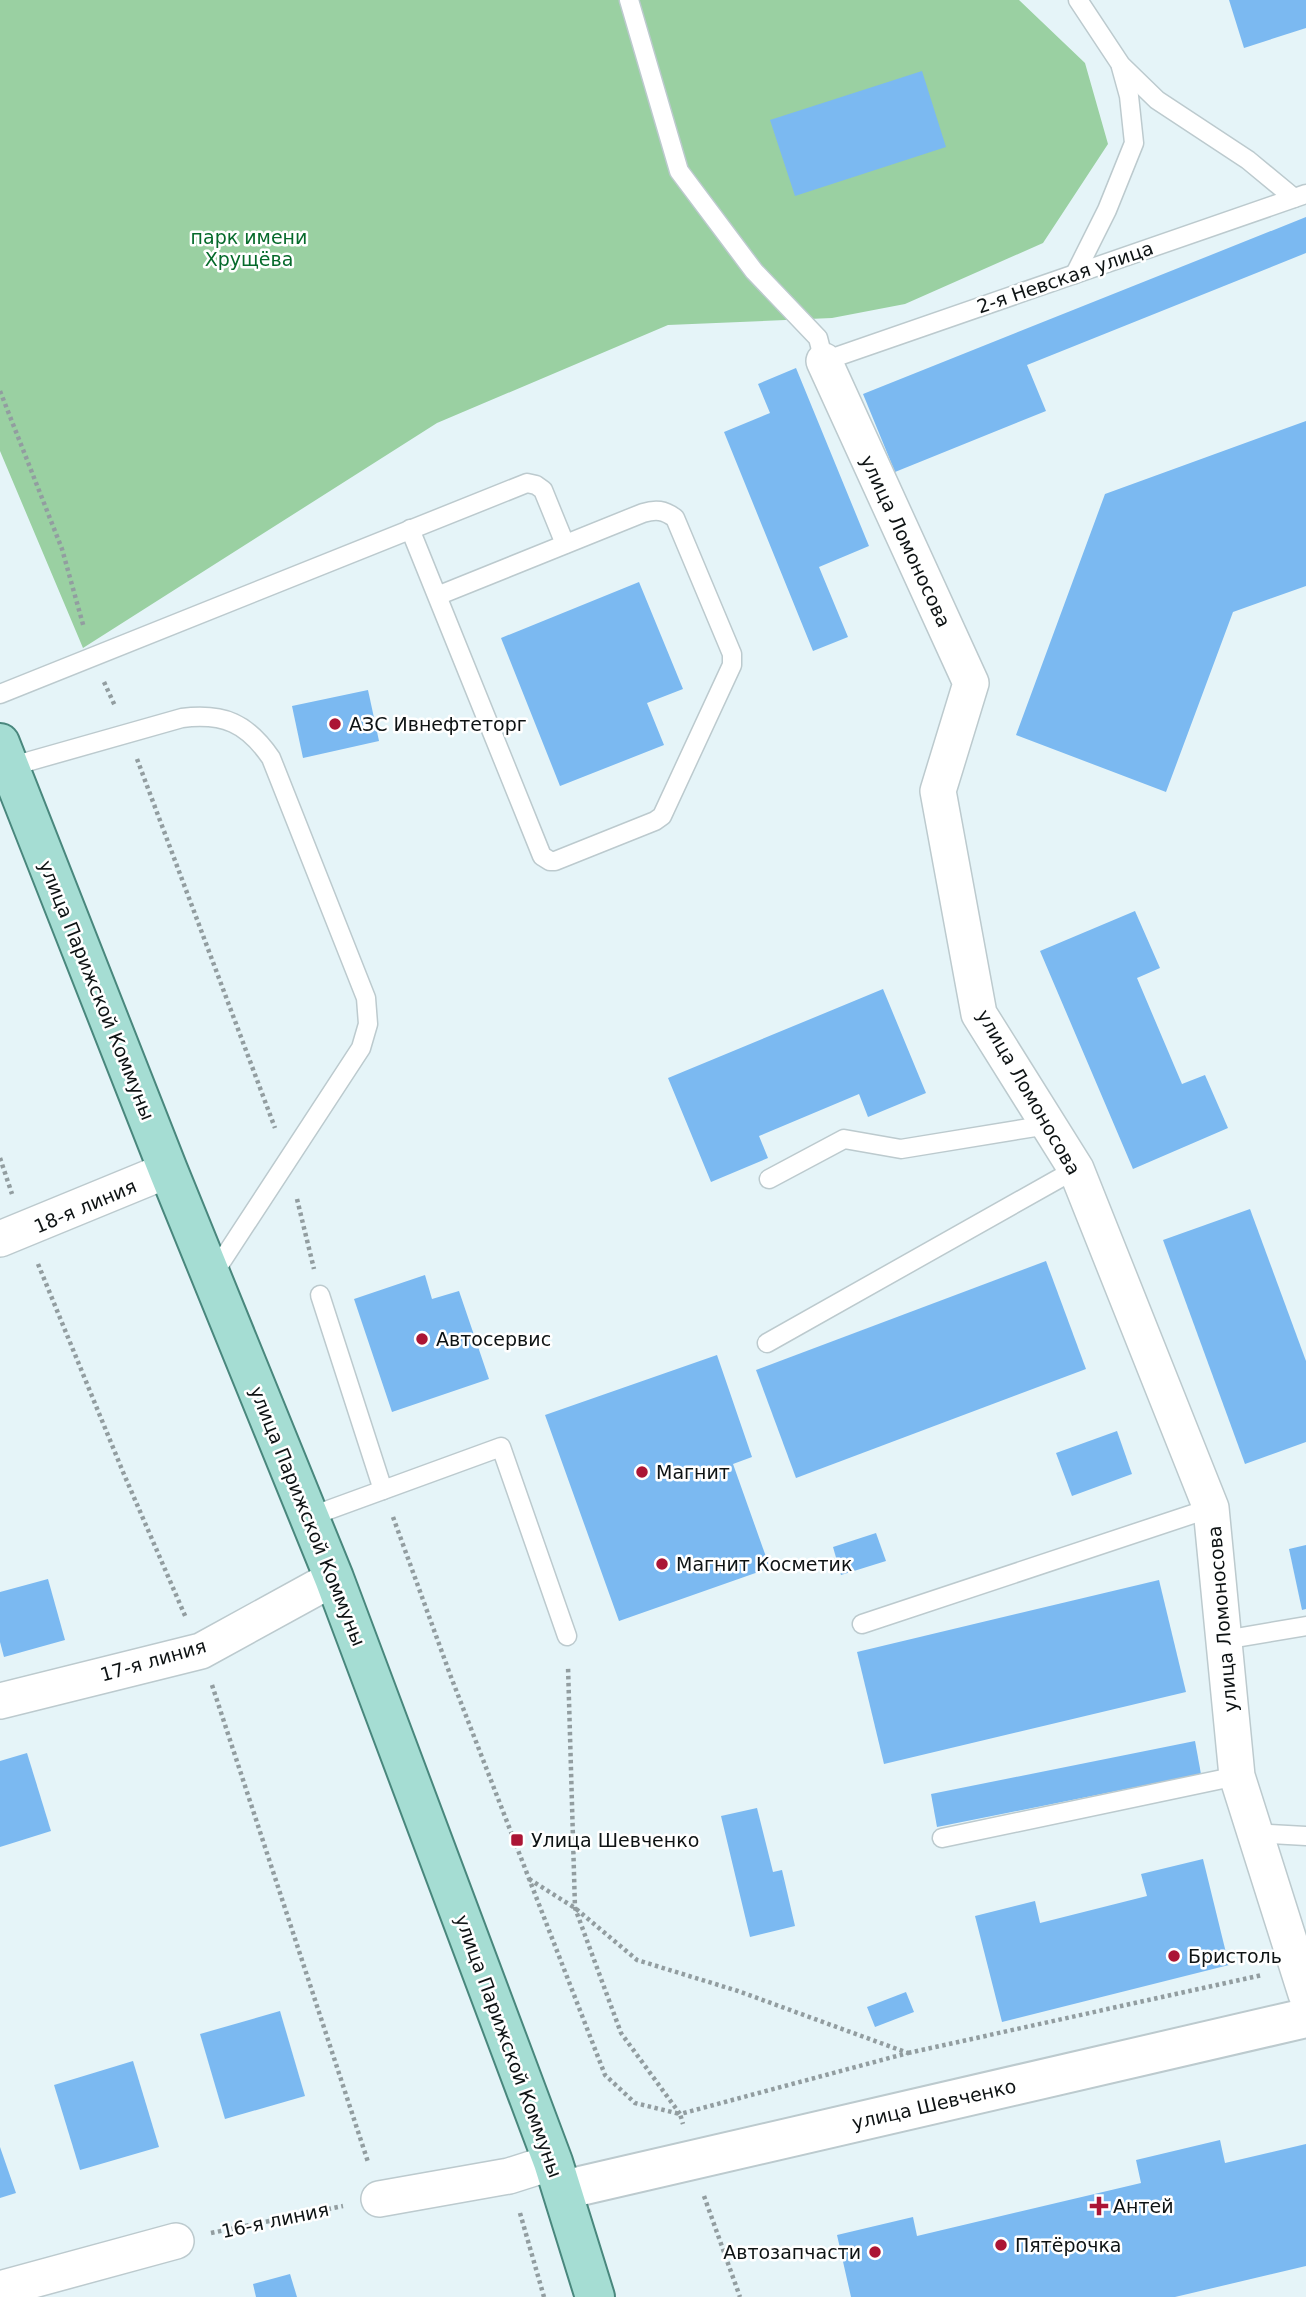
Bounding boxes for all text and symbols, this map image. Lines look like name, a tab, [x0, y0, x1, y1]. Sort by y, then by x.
park label: парк имени Хрущёва	[191, 226, 307, 270]
street label: 2-я Невская улица	[974, 236, 1156, 318]
street label: улица Ломоносова	[856, 452, 956, 630]
place label: АЗС Ивнефтеторг	[349, 713, 527, 735]
marker: АЗС Ивнефтеторг	[327, 716, 343, 732]
street label: улица Парижской Коммуны	[35, 857, 159, 1123]
street label: улица Ломоносова	[973, 1005, 1085, 1179]
street label: 18-я линия	[30, 1175, 140, 1237]
place label: Автосервис	[436, 1328, 551, 1350]
marker: Автосервис	[414, 1331, 430, 1347]
street label: улица Парижской Коммуны	[246, 1383, 370, 1649]
place label: Магнит	[656, 1461, 730, 1483]
marker: Магнит	[634, 1464, 650, 1480]
street label: улица Ломоносова	[1203, 1525, 1241, 1713]
place label: Магнит Косметик	[676, 1553, 852, 1575]
marker: Магнит Косметик	[654, 1556, 670, 1572]
street label: 17-я линия	[97, 1634, 209, 1686]
place label: Улица Шевченко	[531, 1829, 699, 1851]
marker: Улица Шевченко	[509, 1832, 525, 1848]
street label: улица Парижской Коммуны	[451, 1912, 567, 2180]
place label: Бристоль	[1188, 1945, 1282, 1967]
marker: Бристоль	[1166, 1948, 1182, 1964]
street label: улица Шевченко	[850, 2074, 1018, 2134]
place label: Антей	[1113, 2195, 1174, 2217]
street label: 16-я линия	[219, 2198, 331, 2242]
marker: Антей	[1091, 2198, 1107, 2214]
place label: Пятёрочка	[1015, 2234, 1122, 2256]
marker: Пятёрочка	[993, 2237, 1009, 2253]
place label: Автозапчасти	[723, 2241, 861, 2263]
marker: Автозапчасти	[867, 2244, 883, 2260]

